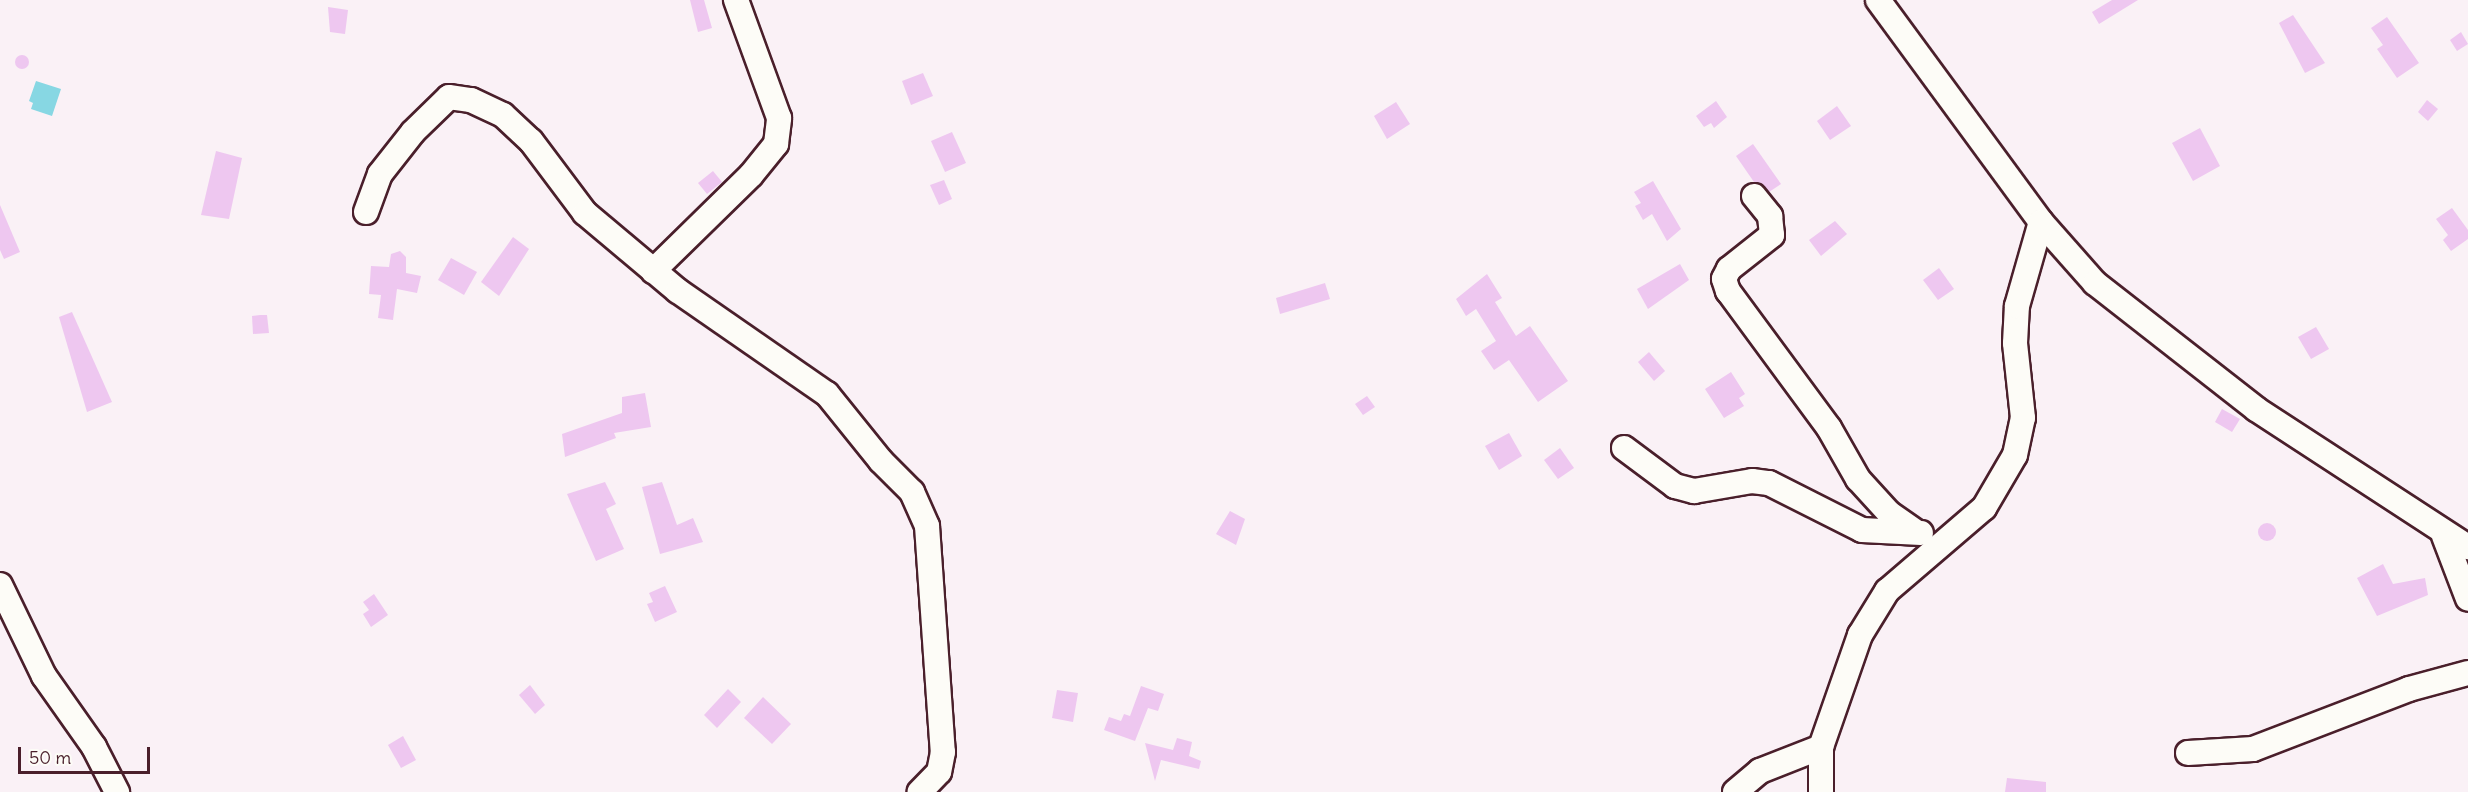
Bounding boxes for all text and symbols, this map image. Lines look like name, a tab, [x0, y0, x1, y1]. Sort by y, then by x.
scale bar	[21, 735, 153, 773]
text: 50 m	[29, 746, 71, 769]

